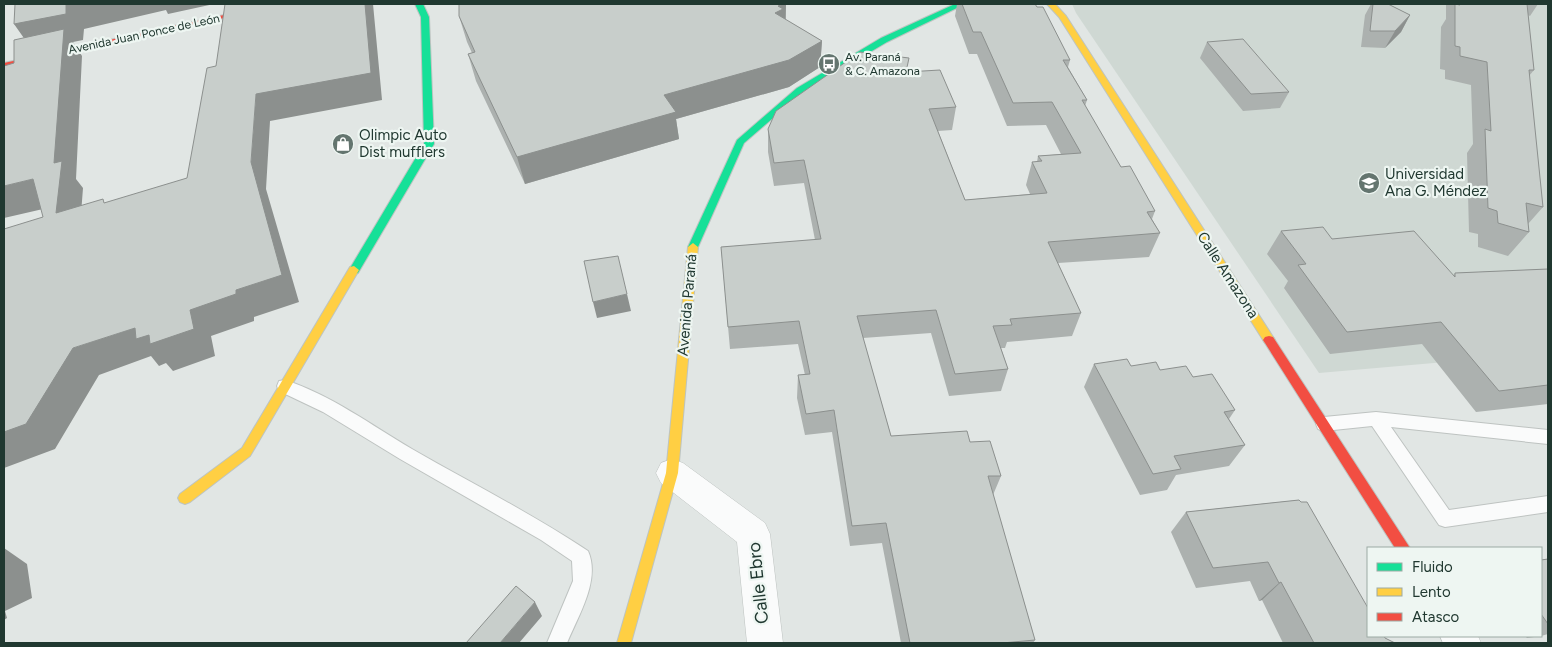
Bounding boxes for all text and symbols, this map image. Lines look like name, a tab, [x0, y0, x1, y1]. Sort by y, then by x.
street label: Avenida Juan Ponce de León	[67, 11, 221, 57]
place label: Av. Paraná & C. Amazona	[845, 50, 920, 78]
bus stop icon: Av. Paraná & C. Amazona	[817, 52, 841, 76]
place label: Olimpic Auto Dist mufflers	[359, 126, 448, 161]
shop icon: Olimpic Auto Dist mufflers	[331, 132, 355, 156]
place label: Universidad Ana G. Méndez	[1385, 165, 1487, 200]
school or university icon: Universidad Ana G. Méndez	[1357, 171, 1381, 195]
street label: Calle Amazona	[1193, 228, 1263, 322]
street label: Avenida Paraná	[674, 253, 700, 357]
street label: Calle Ebro	[743, 541, 773, 625]
legend	[1367, 547, 1542, 637]
text: Fluido	[1412, 558, 1453, 576]
text: Lento	[1412, 583, 1451, 601]
text: Atasco	[1412, 608, 1460, 626]

